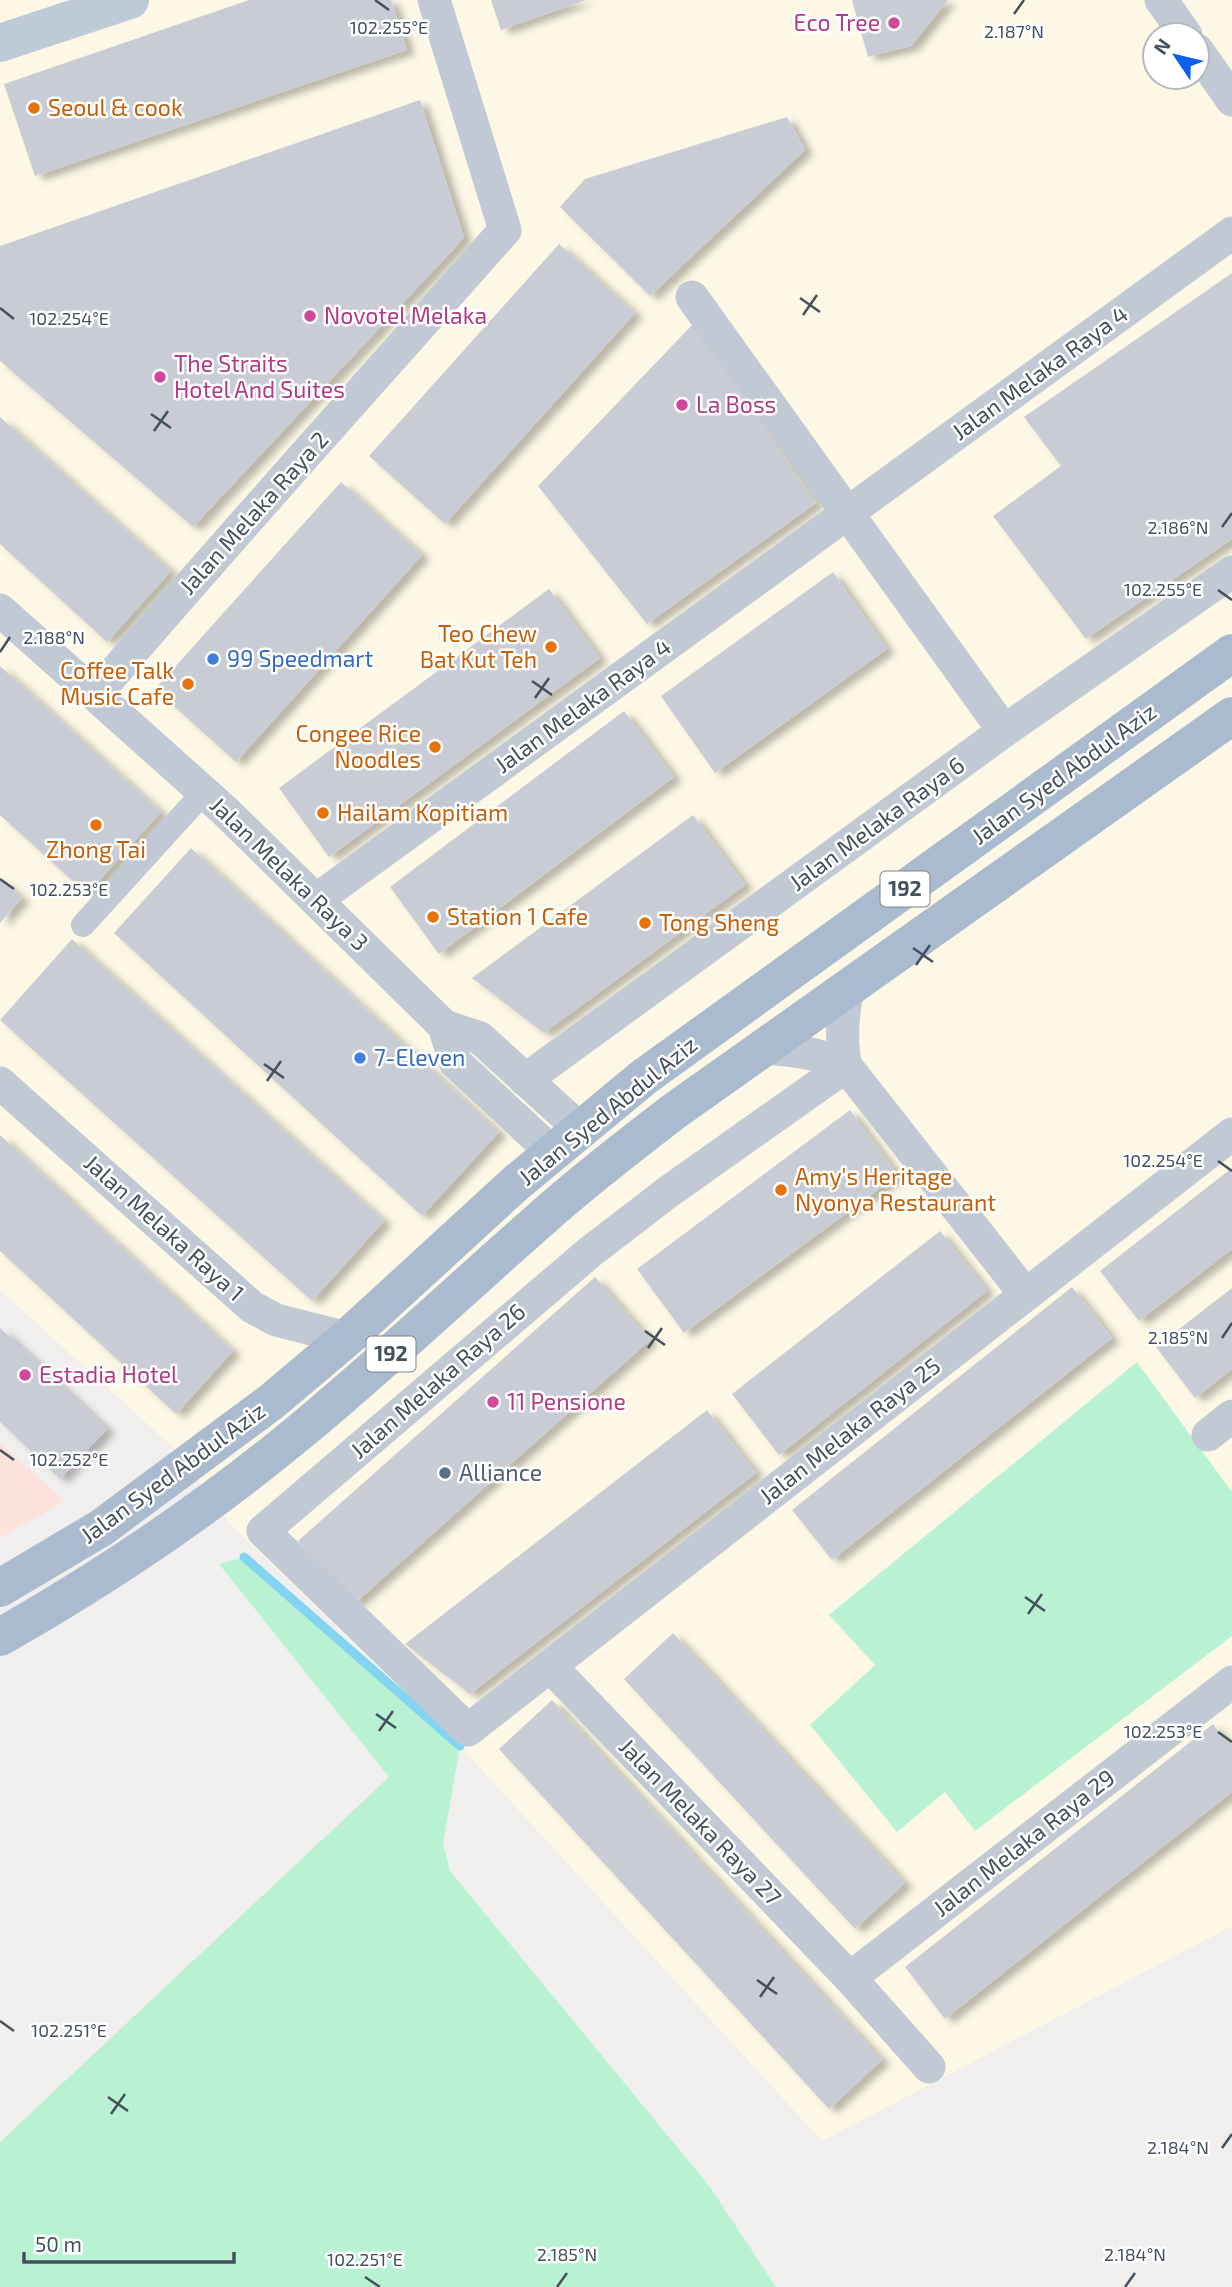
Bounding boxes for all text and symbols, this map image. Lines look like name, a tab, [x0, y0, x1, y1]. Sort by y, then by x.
place label: Eco Tree	[794, 8, 880, 36]
marker: Eco Tree	[886, 15, 902, 31]
text: 102.255°E	[350, 16, 428, 38]
text: 2.187°N	[984, 20, 1044, 42]
north arrow	[1141, 21, 1211, 91]
text: N	[1148, 34, 1175, 58]
place label: Seoul & cook	[48, 93, 183, 121]
marker: Seoul & cook	[26, 100, 42, 116]
street label: Jalan Melaka Raya 4	[946, 299, 1133, 445]
place label: Novotel Melaka	[324, 301, 487, 329]
text: 102.254°E	[29, 307, 109, 329]
marker: Novotel Melaka	[302, 308, 318, 324]
place label: The Straits Hotel And Suites	[174, 349, 345, 403]
marker: The Straits Hotel And Suites	[152, 369, 168, 385]
place label: La Boss	[696, 390, 776, 418]
marker: La Boss	[674, 397, 690, 413]
street label: Jalan Melaka Raya 2	[173, 425, 334, 600]
text: 2.186°N	[1147, 516, 1209, 538]
text: 102.255°E	[1124, 578, 1202, 600]
place label: Teo Chew Bat Kut Teh	[420, 619, 537, 673]
text: 2.188°N	[23, 626, 85, 648]
street label: Jalan Melaka Raya 4	[489, 632, 676, 778]
marker: Teo Chew Bat Kut Teh	[543, 639, 559, 655]
place label: 99 Speedmart	[227, 644, 374, 672]
marker: 99 Speedmart	[205, 651, 221, 667]
place label: Coffee Talk Music Cafe	[60, 656, 174, 710]
marker: Coffee Talk Music Cafe	[180, 676, 196, 692]
street label: Jalan Syed Abdul Aziz	[966, 697, 1161, 850]
place label: Congee Rice Noodles	[296, 719, 421, 773]
marker: Congee Rice Noodles	[427, 739, 443, 755]
street label: Jalan Melaka Raya 6	[783, 750, 969, 896]
street label: Jalan Melaka Raya 3	[205, 791, 375, 956]
place label: Hailam Kopitiam	[337, 798, 508, 826]
marker: Hailam Kopitiam	[315, 805, 331, 821]
marker: Zhong Tai	[88, 817, 104, 833]
place label: Zhong Tai	[46, 835, 146, 863]
road number: 192	[880, 872, 930, 906]
text: 102.253°E	[30, 878, 108, 900]
place label: Station 1 Cafe	[447, 902, 588, 930]
place label: Tong Sheng	[659, 908, 779, 936]
marker: Station 1 Cafe	[425, 909, 441, 925]
marker: Tong Sheng	[637, 915, 653, 931]
street label: Jalan Syed Abdul Aziz	[513, 1030, 702, 1191]
place label: 7-Eleven	[374, 1043, 465, 1071]
marker: 7-Eleven	[352, 1050, 368, 1066]
street label: Jalan Melaka Raya 1	[79, 1148, 250, 1306]
text: 102.254°E	[1123, 1149, 1203, 1171]
place label: Amy's Heritage Nyonya Restaurant	[795, 1162, 996, 1216]
marker: Amy's Heritage Nyonya Restaurant	[773, 1182, 789, 1198]
street label: Jalan Melaka Raya 26	[344, 1297, 531, 1464]
text: 2.185°N	[1148, 1326, 1208, 1348]
road number: 192	[366, 1336, 416, 1372]
street label: Jalan Melaka Raya 25	[753, 1351, 945, 1510]
place label: Estadia Hotel	[39, 1360, 178, 1388]
marker: Estadia Hotel	[17, 1367, 33, 1383]
place label: 11 Pensione	[507, 1387, 626, 1415]
marker: 11 Pensione	[485, 1394, 501, 1410]
street label: Jalan Syed Abdul Aziz	[75, 1396, 270, 1549]
text: 102.252°E	[30, 1448, 108, 1470]
place label: Alliance	[459, 1458, 542, 1486]
marker: Alliance	[437, 1465, 453, 1481]
text: 102.253°E	[1124, 1720, 1202, 1742]
street label: Jalan Melaka Raya 27	[614, 1732, 788, 1911]
street label: Jalan Melaka Raya 29	[927, 1763, 1120, 1922]
text: 102.251°E	[31, 2019, 107, 2041]
text: 2.184°N	[1147, 2136, 1209, 2158]
scale bar	[24, 2220, 234, 2264]
text: 50 m	[35, 2231, 82, 2256]
text: 2.185°N	[537, 2243, 597, 2265]
text: 2.184°N	[1104, 2243, 1166, 2265]
text: 102.251°E	[327, 2248, 403, 2270]

